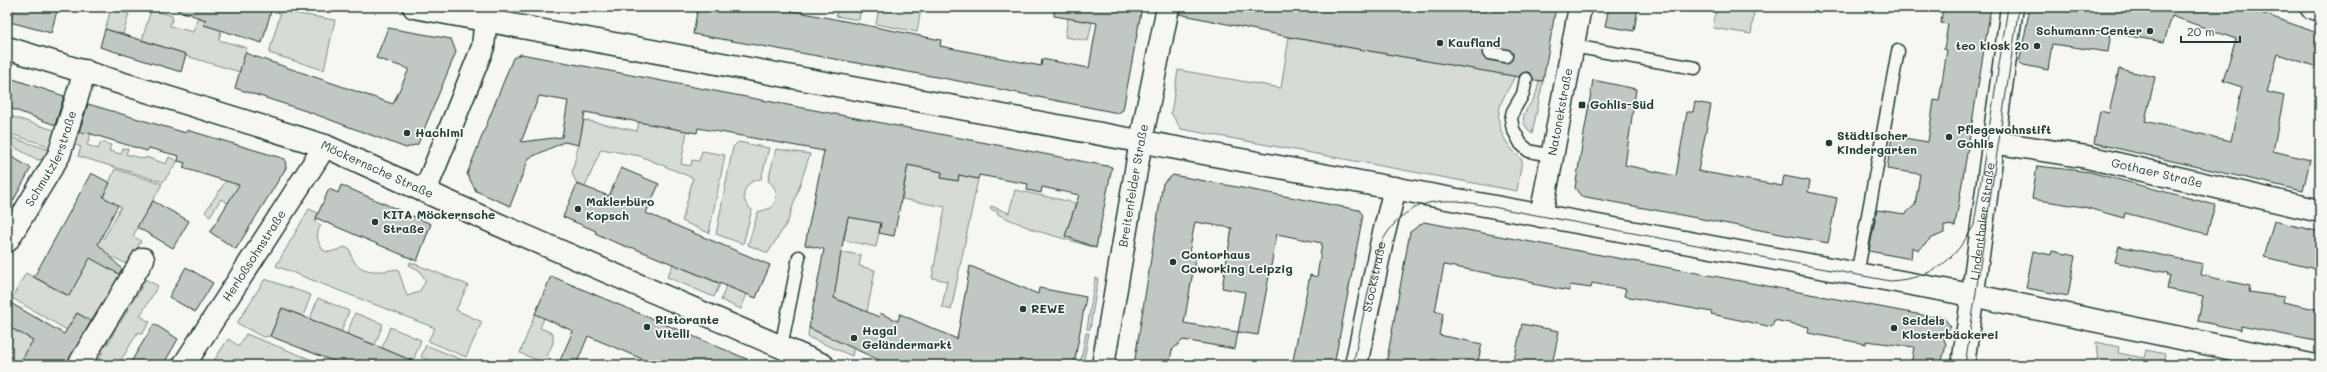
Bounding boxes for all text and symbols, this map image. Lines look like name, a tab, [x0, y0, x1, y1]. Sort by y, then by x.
scale bar	[2181, 18, 2240, 44]
place label: Schumann-Center	[2036, 22, 2142, 38]
text: 20 m	[2187, 23, 2215, 39]
marker: Schumann-Center	[2145, 26, 2155, 36]
place label: Kaufland	[1448, 34, 1501, 50]
place label: teo kiosk 20	[1956, 37, 2029, 53]
marker: Kaufland	[1435, 38, 1445, 48]
marker: teo kiosk 20	[2032, 41, 2042, 51]
street label: Natonekstraße	[1543, 66, 1575, 157]
place label: Gohlis-Süd	[1590, 96, 1654, 112]
marker: Gohlis-Süd	[1577, 100, 1587, 110]
street label: Schmutzlerstraße	[21, 108, 79, 209]
place label: Pflegewohnstift Gohlis	[1957, 121, 2051, 151]
street label: Breitenfelder Straße	[1114, 122, 1151, 248]
place label: Hachimi	[415, 124, 464, 140]
place label: Städtischer Kindergarten	[1837, 127, 1917, 157]
marker: Hachimi	[402, 128, 412, 138]
marker: Pflegewohnstift Gohlis	[1944, 132, 1954, 142]
street label: Möckernsche Straße	[319, 136, 436, 201]
marker: Städtischer Kindergarten	[1824, 138, 1834, 148]
street label: Gothaer Straße	[2110, 154, 2205, 191]
street label: Lindenthaler Straße	[1966, 161, 1998, 281]
place label: Maklerbüro Kopsch	[586, 193, 654, 223]
marker: Maklerbüro Kopsch	[573, 204, 583, 214]
street label: Herloßsohnstraße	[218, 206, 289, 304]
place label: KITA Möckernsche Straße	[383, 206, 495, 236]
marker: KITA Möckernsche Straße	[370, 217, 380, 227]
street label: Stockstraße	[1358, 240, 1389, 314]
place label: Contorhaus Coworking Leipzig	[1181, 246, 1293, 276]
marker: Contorhaus Coworking Leipzig	[1168, 257, 1178, 267]
place label: REWE	[1031, 300, 1065, 316]
marker: REWE	[1018, 304, 1028, 314]
place label: Ristorante Vitelli	[655, 311, 719, 341]
place label: Seidels Klosterbäckerei	[1902, 312, 1998, 342]
marker: Ristorante Vitelli	[642, 322, 652, 332]
place label: Hagal Geländermarkt	[862, 322, 952, 352]
marker: Seidels Klosterbäckerei	[1889, 323, 1899, 333]
marker: Hagal Geländermarkt	[849, 333, 859, 343]

